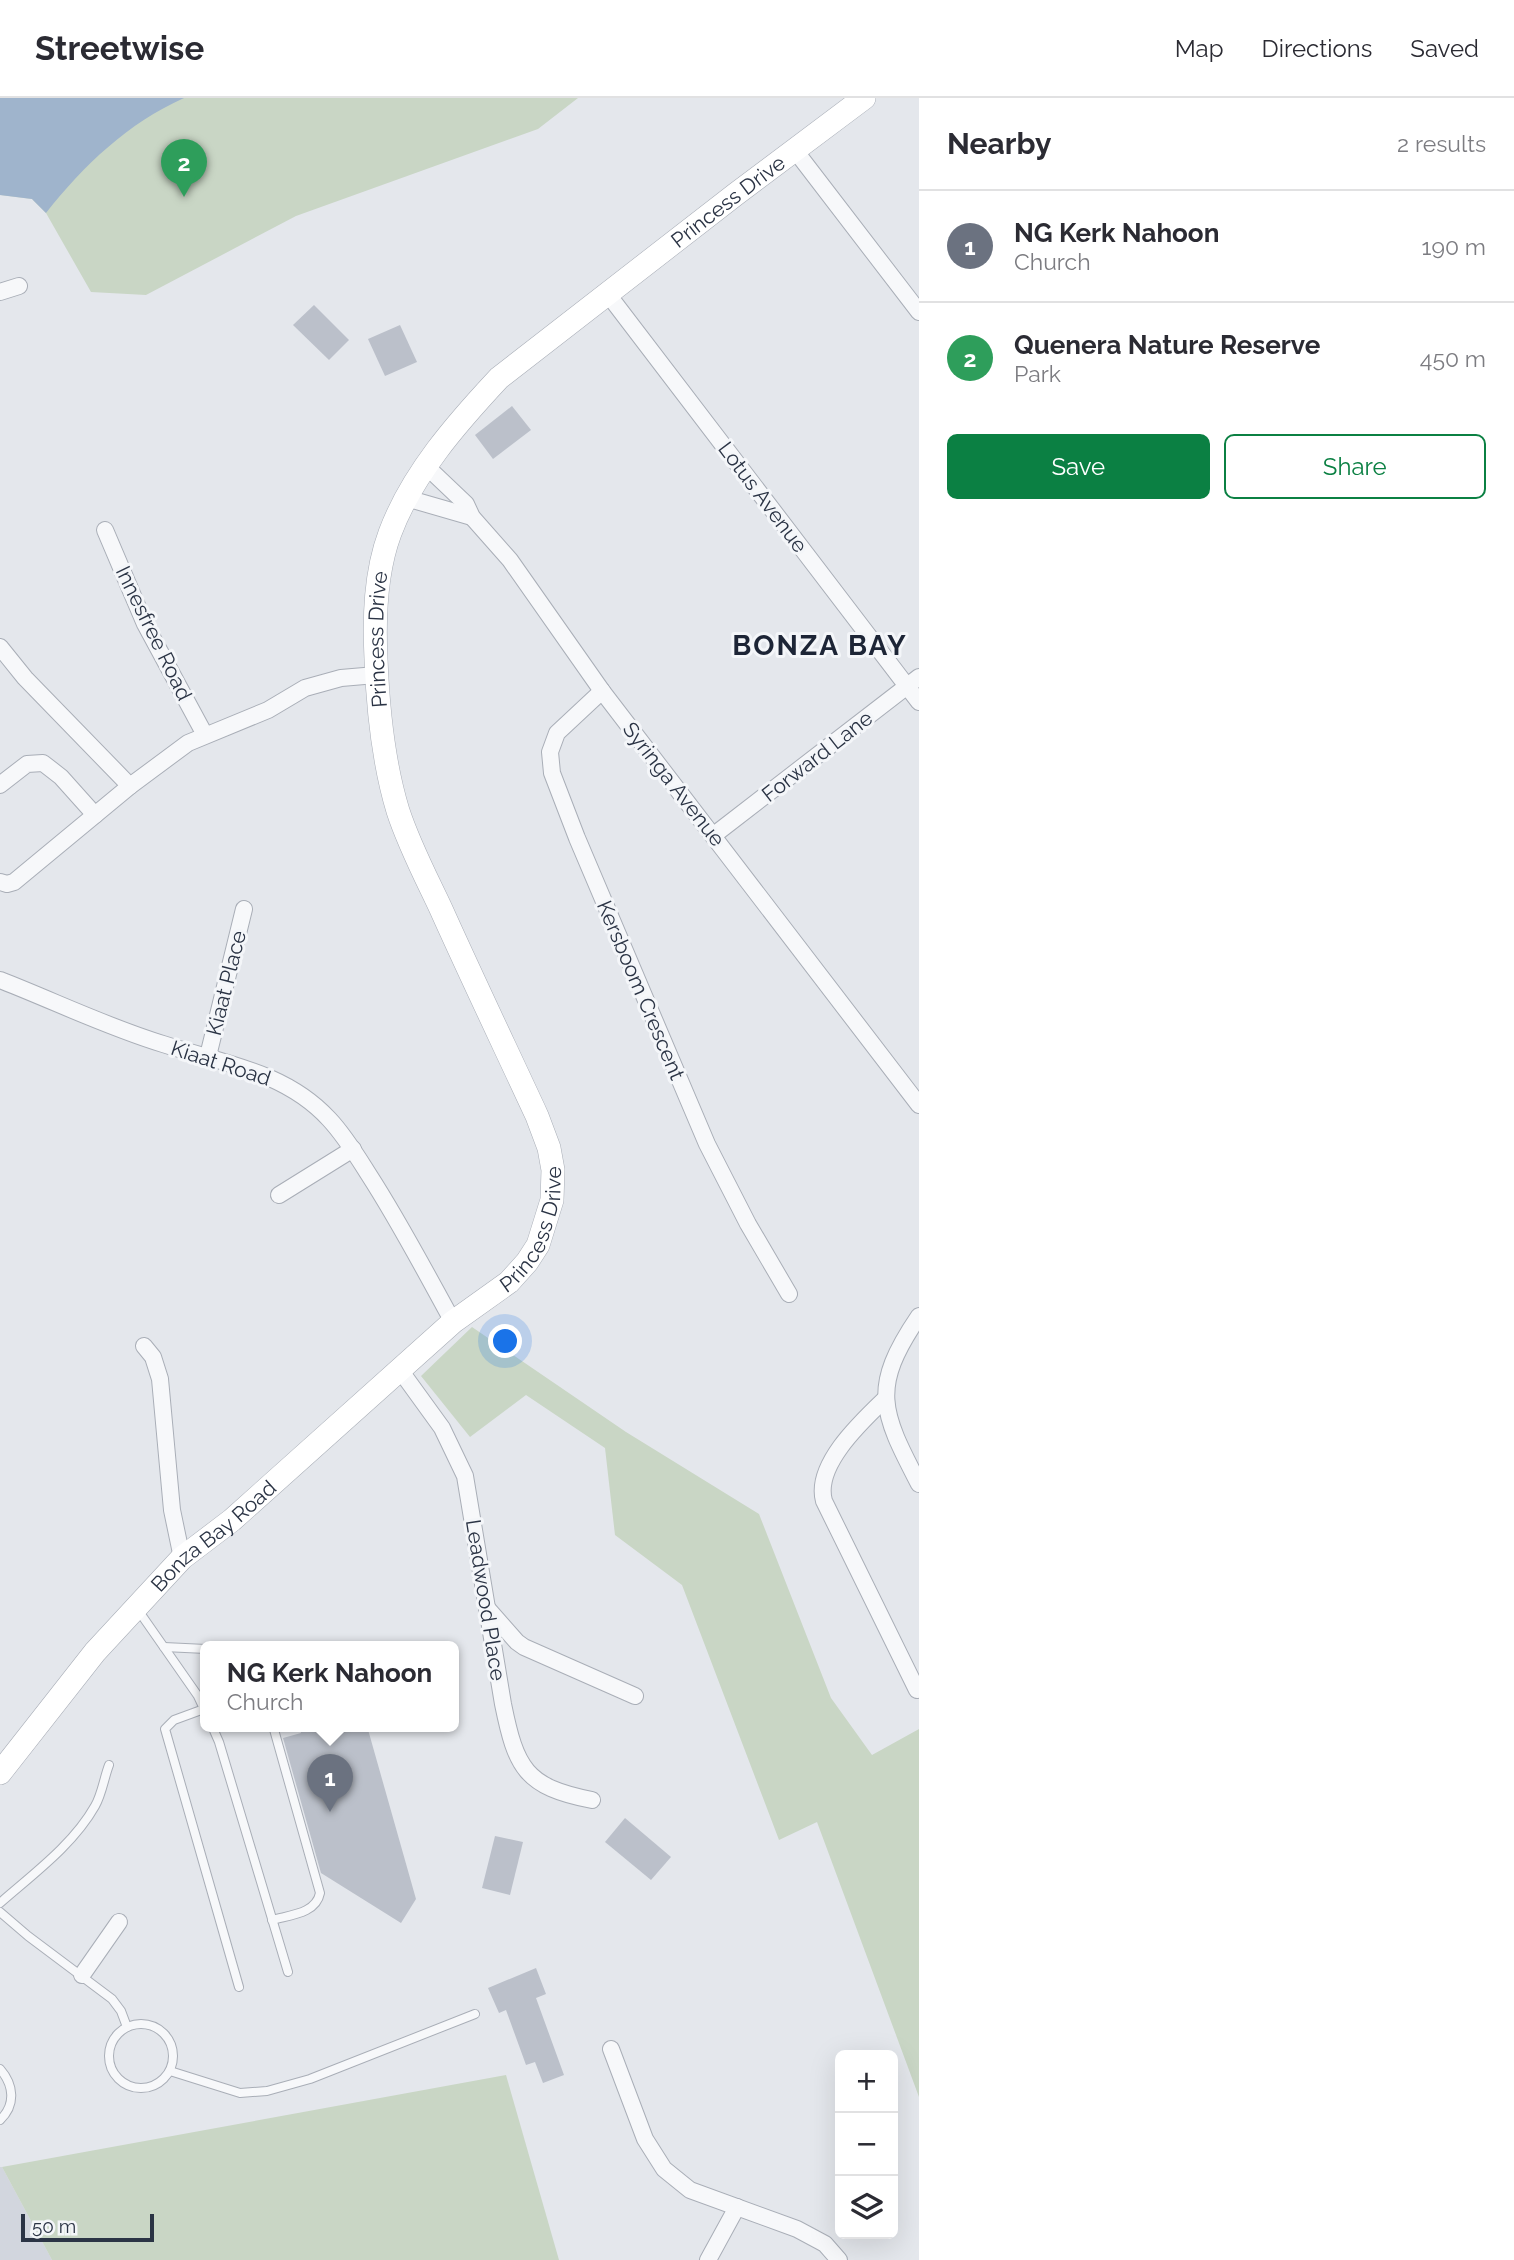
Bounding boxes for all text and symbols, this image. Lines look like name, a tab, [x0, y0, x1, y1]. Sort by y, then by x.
text: Streetwise	[35, 29, 204, 68]
text: Map	[1175, 34, 1224, 63]
text: Directions	[1262, 34, 1372, 63]
text: Saved	[1410, 34, 1479, 63]
text: Nearby	[947, 126, 1051, 161]
text: 2 results	[1397, 130, 1486, 157]
pin: 2	[161, 139, 207, 197]
street label: Princess Drive	[666, 149, 790, 252]
text: NG Kerk Nahoon	[1014, 218, 1219, 248]
text: 1	[964, 233, 976, 260]
text: 190 m	[1422, 233, 1486, 260]
text: Church	[1014, 248, 1091, 275]
text: Quenera Nature Reserve	[1014, 330, 1320, 360]
text: 2	[964, 345, 976, 372]
text: 450 m	[1420, 345, 1486, 372]
text: Park	[1014, 360, 1061, 387]
button: Save	[947, 434, 1210, 499]
button: Share	[1224, 434, 1486, 499]
street label: Lotus Avenue	[713, 437, 813, 557]
street label: Innesfree Road	[111, 562, 197, 704]
street label: Princess Drive	[363, 569, 392, 709]
district label: BONZA BAY	[732, 629, 908, 662]
street label: Forward Lane	[757, 705, 877, 807]
street label: Syringa Avenue	[618, 717, 730, 851]
street label: Kersboom Crescent	[592, 897, 690, 1083]
street label: Kiaat Place	[201, 928, 251, 1038]
street label: Kiaat Road	[168, 1035, 274, 1091]
street label: Princess Drive	[495, 1166, 566, 1297]
your location	[488, 1324, 522, 1358]
street label: Bonza Bay Road	[145, 1475, 281, 1596]
street label: Leadwood Place	[461, 1518, 511, 1682]
popup	[200, 1641, 459, 1732]
text: NG Kerk Nahoon	[227, 1658, 432, 1688]
text: Church	[227, 1688, 303, 1715]
pin: 1	[307, 1754, 353, 1812]
map controls	[835, 2050, 898, 2239]
button: +	[835, 2050, 898, 2113]
button: −	[835, 2113, 898, 2176]
button: layers	[835, 2176, 898, 2239]
scale bar	[21, 2211, 154, 2243]
text: 50 m	[32, 2215, 76, 2237]

